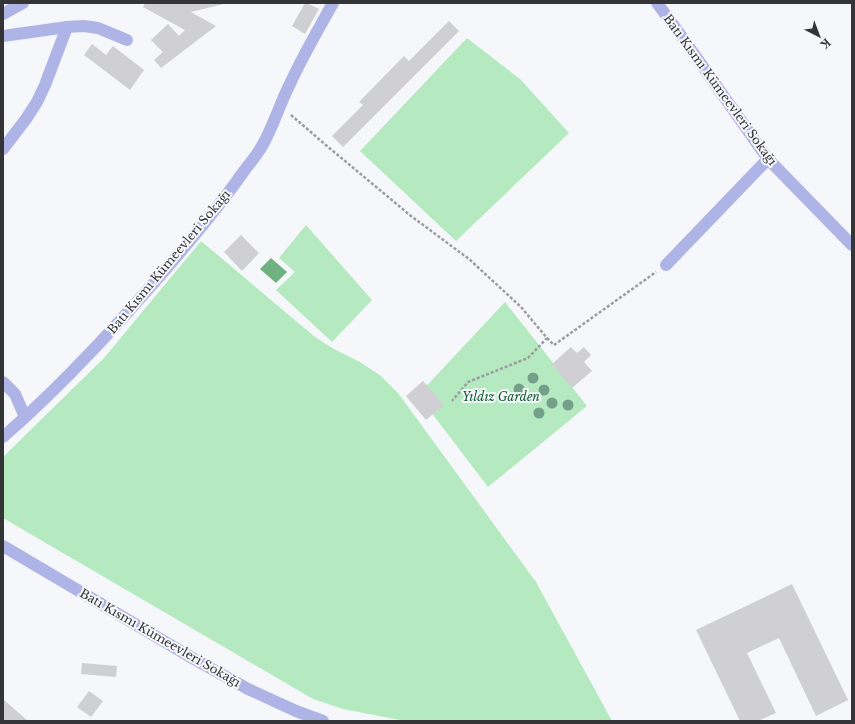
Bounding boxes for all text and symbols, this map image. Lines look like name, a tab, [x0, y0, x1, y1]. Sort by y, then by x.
street label: Batı Kısmı Kümeevleri Sokağı	[661, 11, 780, 168]
north arrow	[799, 16, 839, 56]
text: K	[817, 35, 834, 52]
street label: Batı Kısmı Kümeevleri Sokağı	[104, 187, 233, 337]
park label: Yıldız Garden	[462, 389, 540, 404]
street label: Batı Kısmı Kümeevleri Sokağı	[77, 585, 243, 690]

